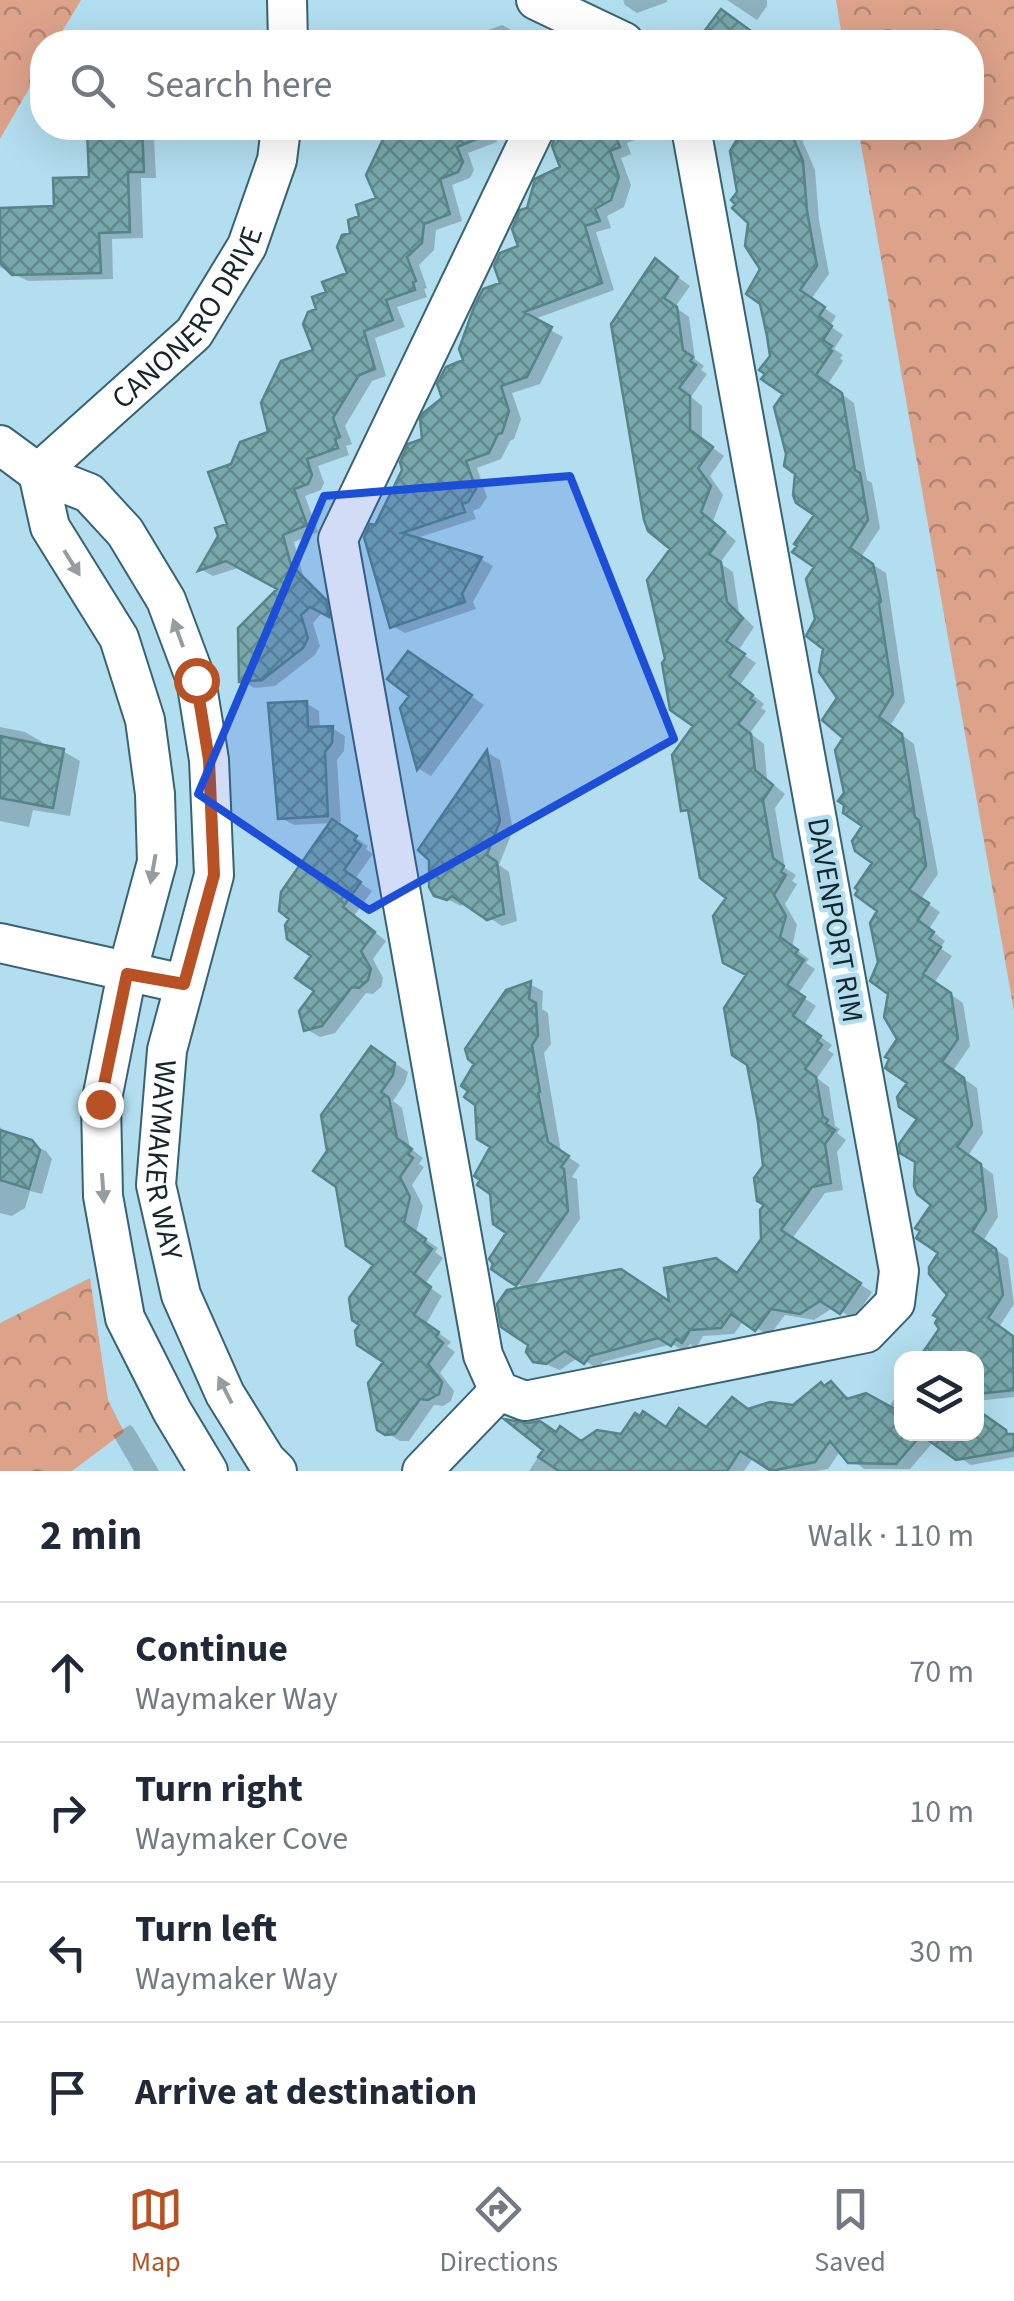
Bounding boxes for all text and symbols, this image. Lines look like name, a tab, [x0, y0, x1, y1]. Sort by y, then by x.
search box	[30, 30, 984, 140]
icon: search	[65, 58, 120, 113]
text: Search here	[145, 58, 332, 112]
street label: CANONERO DRIVE	[102, 221, 274, 419]
one-way arrow	[62, 549, 81, 576]
one-way arrow	[170, 618, 185, 648]
route start	[174, 658, 220, 704]
street label: DAVENPORT RIM	[796, 814, 874, 1026]
one-way arrow	[145, 854, 161, 885]
street label: WAYMAKER WAY	[135, 1058, 194, 1265]
route end	[78, 1082, 124, 1128]
one-way arrow	[95, 1172, 111, 1204]
map controls	[894, 1351, 984, 1441]
button: layers	[894, 1351, 984, 1441]
one-way arrow	[217, 1375, 234, 1404]
text: 2 min	[40, 1506, 142, 1566]
text: Walk · 110 m	[808, 1513, 974, 1559]
text: Continue	[135, 1622, 288, 1676]
icon: ahead	[40, 1645, 95, 1700]
text: 70 m	[909, 1649, 974, 1695]
text: Waymaker Way	[135, 1676, 338, 1722]
text: Turn right	[135, 1762, 303, 1816]
icon: right	[40, 1785, 95, 1840]
text: 10 m	[909, 1789, 974, 1835]
text: Waymaker Cove	[135, 1816, 348, 1862]
text: Turn left	[135, 1902, 277, 1956]
icon: left	[40, 1925, 95, 1980]
text: 30 m	[909, 1929, 974, 1975]
text: Waymaker Way	[135, 1956, 338, 2002]
icon: arrive	[40, 2065, 95, 2120]
text: Arrive at destination	[135, 2065, 477, 2119]
tab: Map	[128, 2182, 183, 2282]
tab: Directions	[440, 2182, 558, 2282]
tab: Saved	[814, 2182, 886, 2282]

